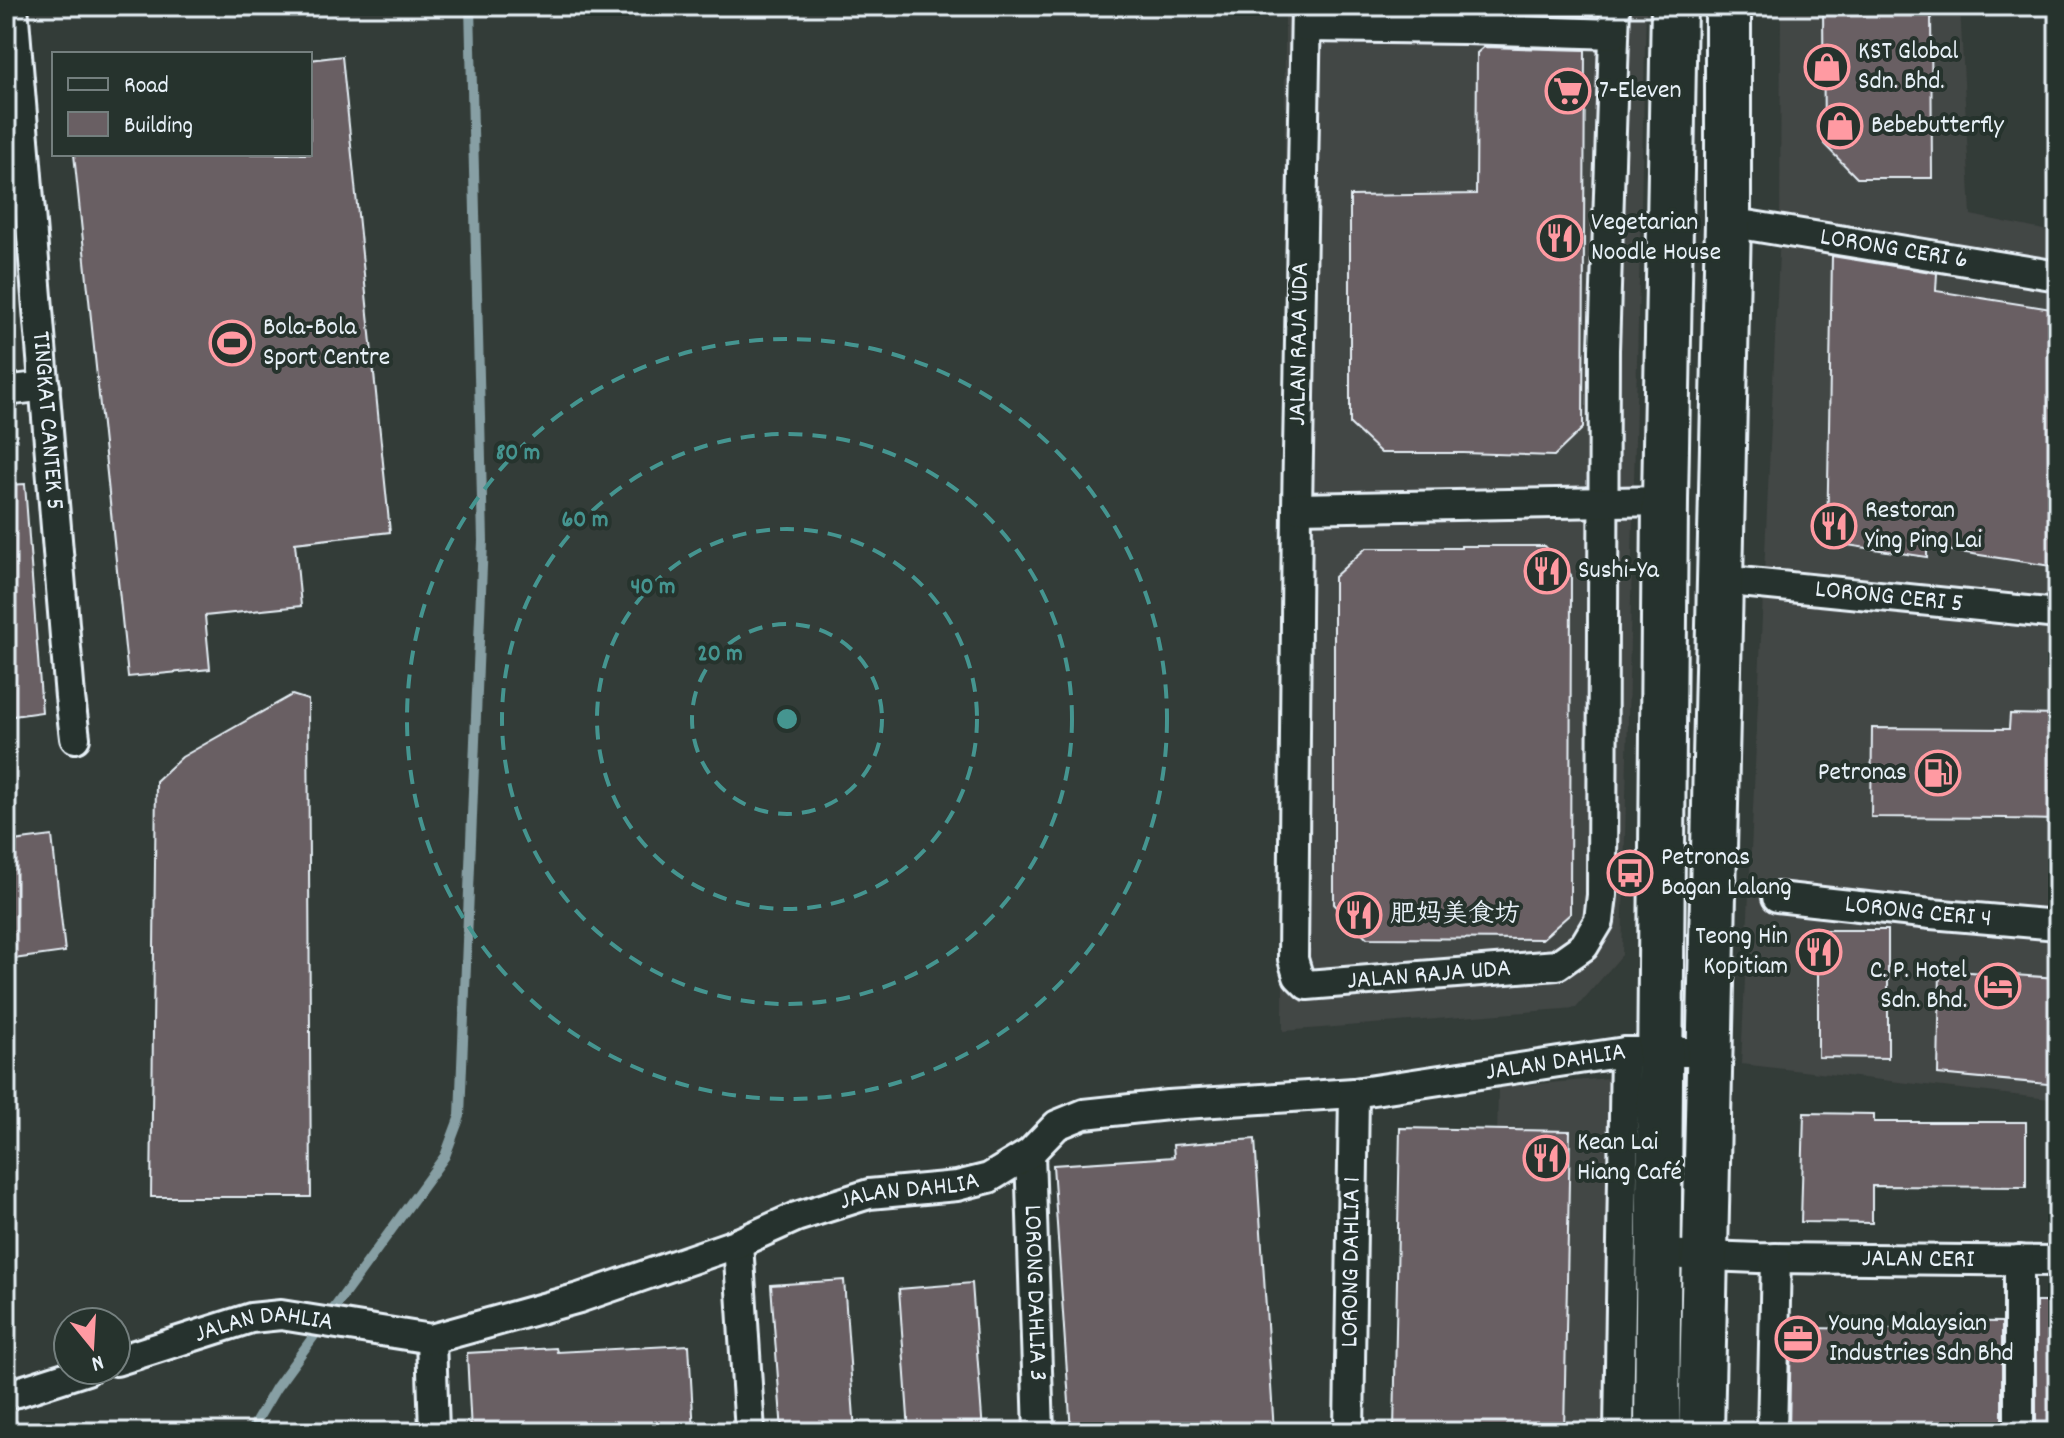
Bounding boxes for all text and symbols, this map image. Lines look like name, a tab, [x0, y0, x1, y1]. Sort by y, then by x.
place label: KST Global Sdn. Bhd.	[1858, 34, 1958, 101]
shop icon: KST Global Sdn. Bhd.	[1803, 43, 1851, 91]
legend	[52, 52, 312, 156]
supermarket icon: 7-Eleven	[1544, 67, 1592, 115]
text: Road	[124, 70, 169, 104]
place label: 7-Eleven	[1599, 73, 1682, 110]
shop icon: Bebebutterfly	[1816, 102, 1864, 150]
place label: Bebebutterfly	[1871, 108, 2004, 145]
text: Building	[124, 110, 193, 144]
place label: Vegetarian Noodle House	[1591, 205, 1721, 272]
restaurant icon: Vegetarian Noodle House	[1536, 214, 1584, 262]
street label: LORONG CERI 6	[1817, 219, 1970, 279]
street label: JALAN RAJA UDA	[1280, 262, 1320, 426]
place label: Bola-Bola Sport Centre	[263, 310, 390, 377]
sports icon: Bola-Bola Sport Centre	[208, 319, 256, 367]
street label: TINGKAT CANTEK 5	[21, 330, 73, 511]
text: 80 m	[496, 437, 540, 471]
place label: Restoran Ying Ping Lai	[1865, 493, 1982, 560]
restaurant icon: Restoran Ying Ping Lai	[1810, 502, 1858, 550]
text: 60 m	[562, 504, 608, 538]
restaurant icon: Sushi-Ya	[1523, 547, 1571, 595]
place label: Sushi-Ya	[1578, 553, 1660, 590]
text: 40 m	[630, 571, 676, 605]
street label: LORONG CERI 5	[1813, 571, 1965, 623]
text: 20 m	[697, 638, 743, 672]
centre of rings	[773, 705, 801, 733]
fuel station icon: Petronas	[1914, 749, 1962, 797]
place label: Petronas	[1818, 755, 1907, 792]
place label: Petronas Bagan Lalang	[1661, 840, 1792, 907]
bus stop icon: Petronas Bagan Lalang	[1606, 849, 1654, 897]
street label: LORONG CERI 4	[1843, 886, 1993, 938]
restaurant icon: 肥妈美食坊	[1335, 891, 1383, 939]
place label: 肥妈美食坊	[1390, 897, 1520, 934]
place label: Teong Hin Kopitiam	[1695, 919, 1788, 986]
restaurant icon: Teong Hin Kopitiam	[1795, 928, 1843, 976]
street label: JALAN RAJA UDA	[1346, 950, 1512, 1000]
place label: C. P. Hotel Sdn. Bhd.	[1870, 953, 1967, 1020]
hotel icon: C. P. Hotel Sdn. Bhd.	[1974, 962, 2022, 1010]
street label: JALAN DAHLIA	[1483, 1034, 1628, 1091]
place label: Kean Lai Hiang Café	[1577, 1125, 1682, 1192]
restaurant icon: Kean Lai Hiang Café	[1522, 1134, 1570, 1182]
street label: JALAN DAHLIA	[835, 1163, 983, 1221]
street label: LORONG DAHLIA 1	[1332, 1176, 1371, 1348]
street label: LORONG DAHLIA 3	[1013, 1204, 1056, 1382]
street label: JALAN CERI	[1861, 1241, 1974, 1279]
street label: JALAN DAHLIA	[190, 1296, 336, 1353]
north arrow	[52, 1306, 132, 1386]
place label: Young Malaysian Industries Sdn Bhd	[1829, 1306, 2014, 1373]
office icon: Young Malaysian Industries Sdn Bhd	[1774, 1315, 1822, 1363]
text: N	[87, 1345, 107, 1378]

